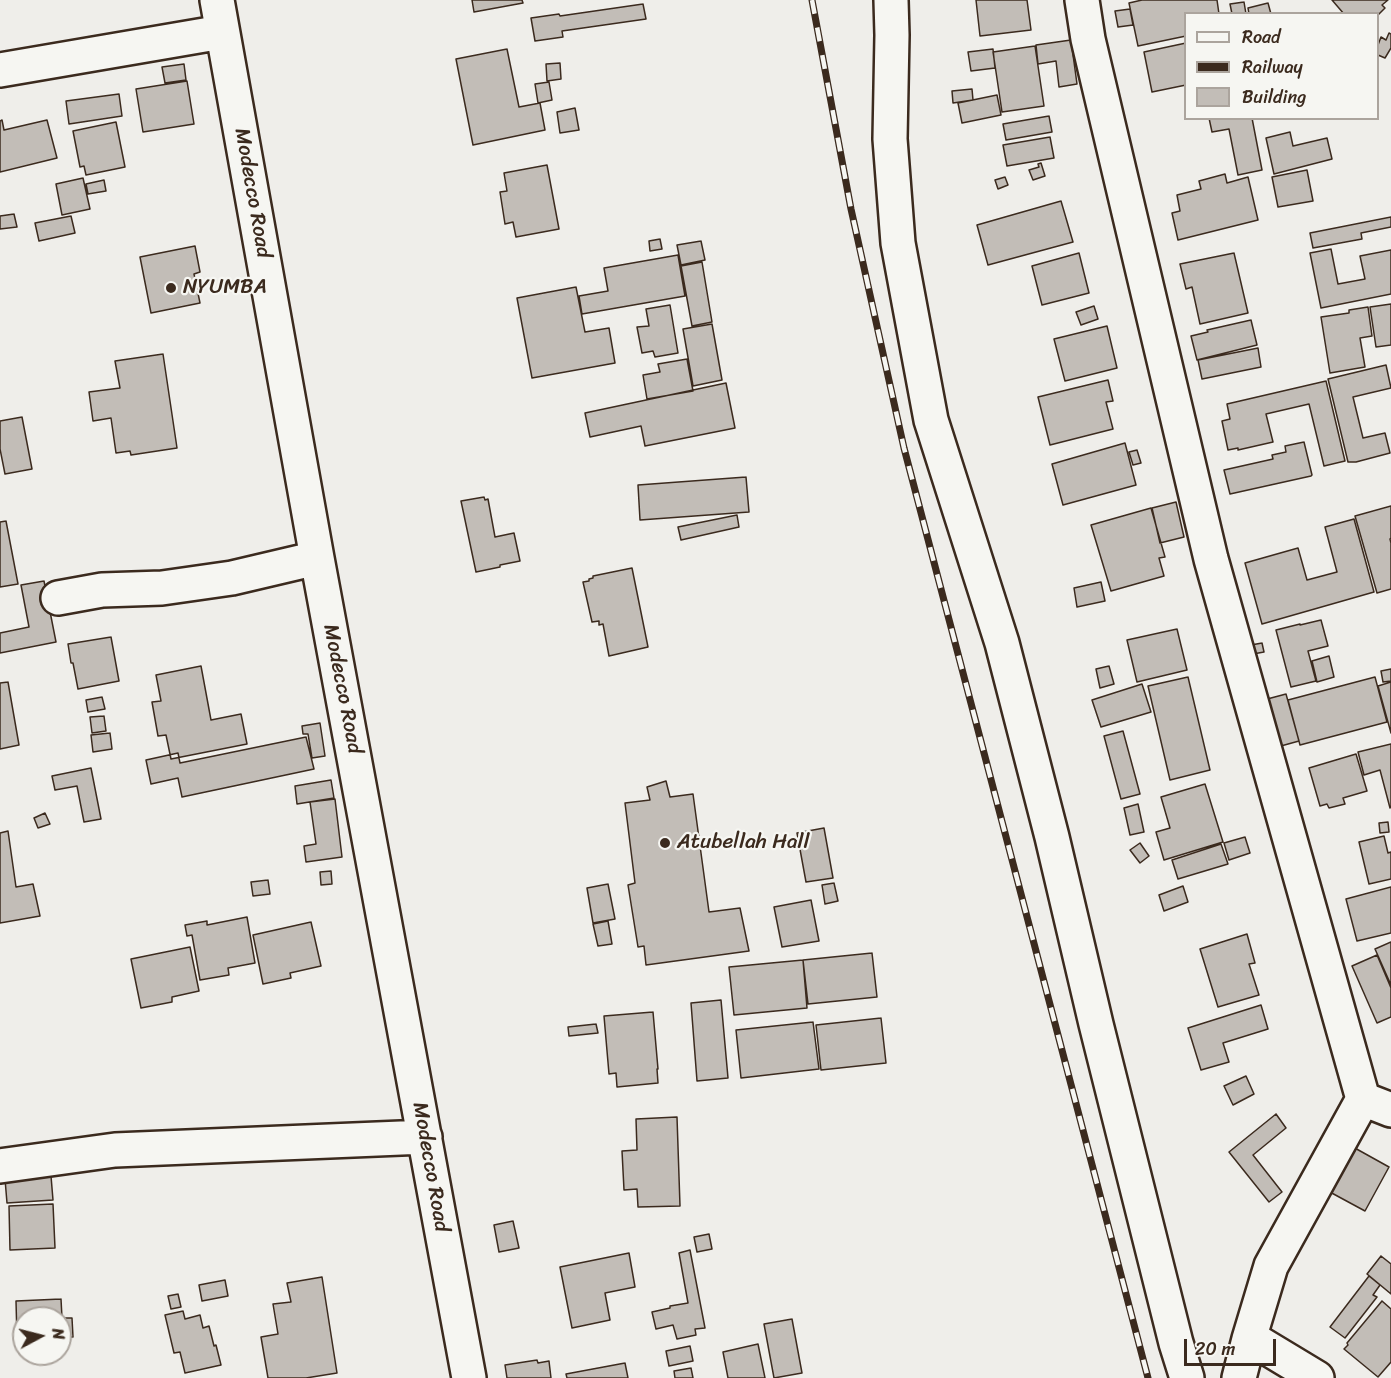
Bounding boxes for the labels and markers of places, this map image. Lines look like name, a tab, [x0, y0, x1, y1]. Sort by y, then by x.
place label: NYUMBA	[183, 275, 267, 301]
marker: NYUMBA	[164, 281, 178, 295]
place label: Atubellah Hall	[677, 830, 810, 856]
marker: Atubellah Hall	[658, 836, 672, 850]

